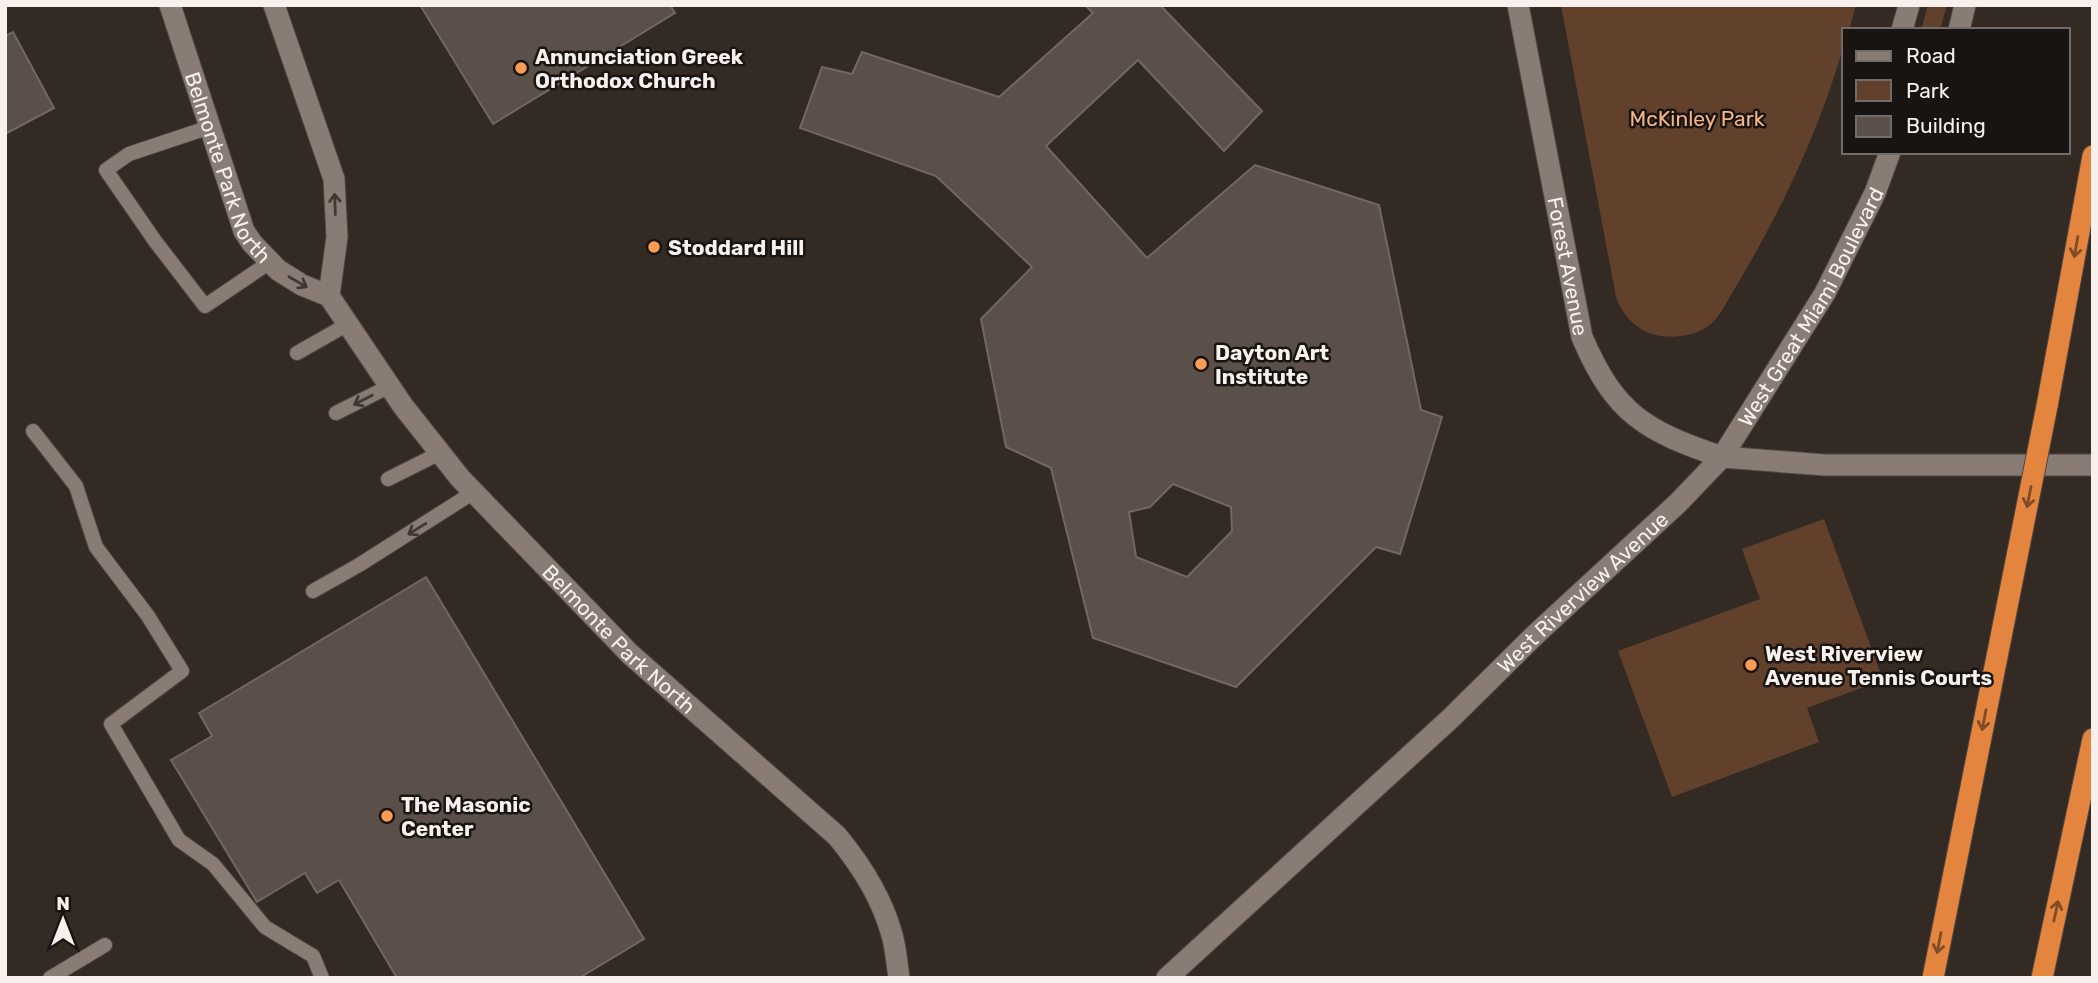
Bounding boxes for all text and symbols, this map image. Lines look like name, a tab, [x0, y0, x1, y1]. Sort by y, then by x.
legend	[1842, 28, 2070, 154]
text: Road	[1906, 43, 1956, 68]
place label: Annunciation Greek Orthodox Church	[535, 44, 744, 93]
marker: Annunciation Greek Orthodox Church	[513, 60, 529, 76]
street label: Belmonte Park North	[180, 69, 277, 268]
text: Park	[1906, 78, 1950, 103]
park label: McKinley Park	[1629, 106, 1765, 131]
text: Building	[1906, 113, 1986, 138]
street label: West Great Miami Boulevard	[1732, 183, 1888, 431]
one-way arrow	[329, 193, 342, 216]
street label: Forest Avenue	[1543, 195, 1594, 338]
place label: Stoddard Hill	[668, 235, 804, 260]
one-way arrow	[2069, 235, 2082, 258]
marker: Stoddard Hill	[646, 239, 662, 255]
one-way arrow	[288, 275, 308, 289]
place label: Dayton Art Institute	[1215, 340, 1329, 389]
marker: Dayton Art Institute	[1193, 356, 1209, 372]
one-way arrow	[353, 393, 374, 407]
one-way arrow	[2021, 485, 2035, 508]
street label: West Riverview Avenue	[1492, 506, 1673, 678]
one-way arrow	[407, 522, 427, 536]
street label: Belmonte Park North	[538, 559, 701, 719]
place label: West Riverview Avenue Tennis Courts	[1765, 641, 1992, 690]
marker: West Riverview Avenue Tennis Courts	[1743, 657, 1759, 673]
one-way arrow	[1977, 708, 1990, 731]
place label: The Masonic Center	[401, 792, 531, 841]
marker: The Masonic Center	[379, 808, 395, 824]
north arrow	[28, 885, 98, 955]
text: N	[56, 892, 70, 915]
one-way arrow	[2050, 900, 2064, 923]
one-way arrow	[1932, 931, 1946, 954]

